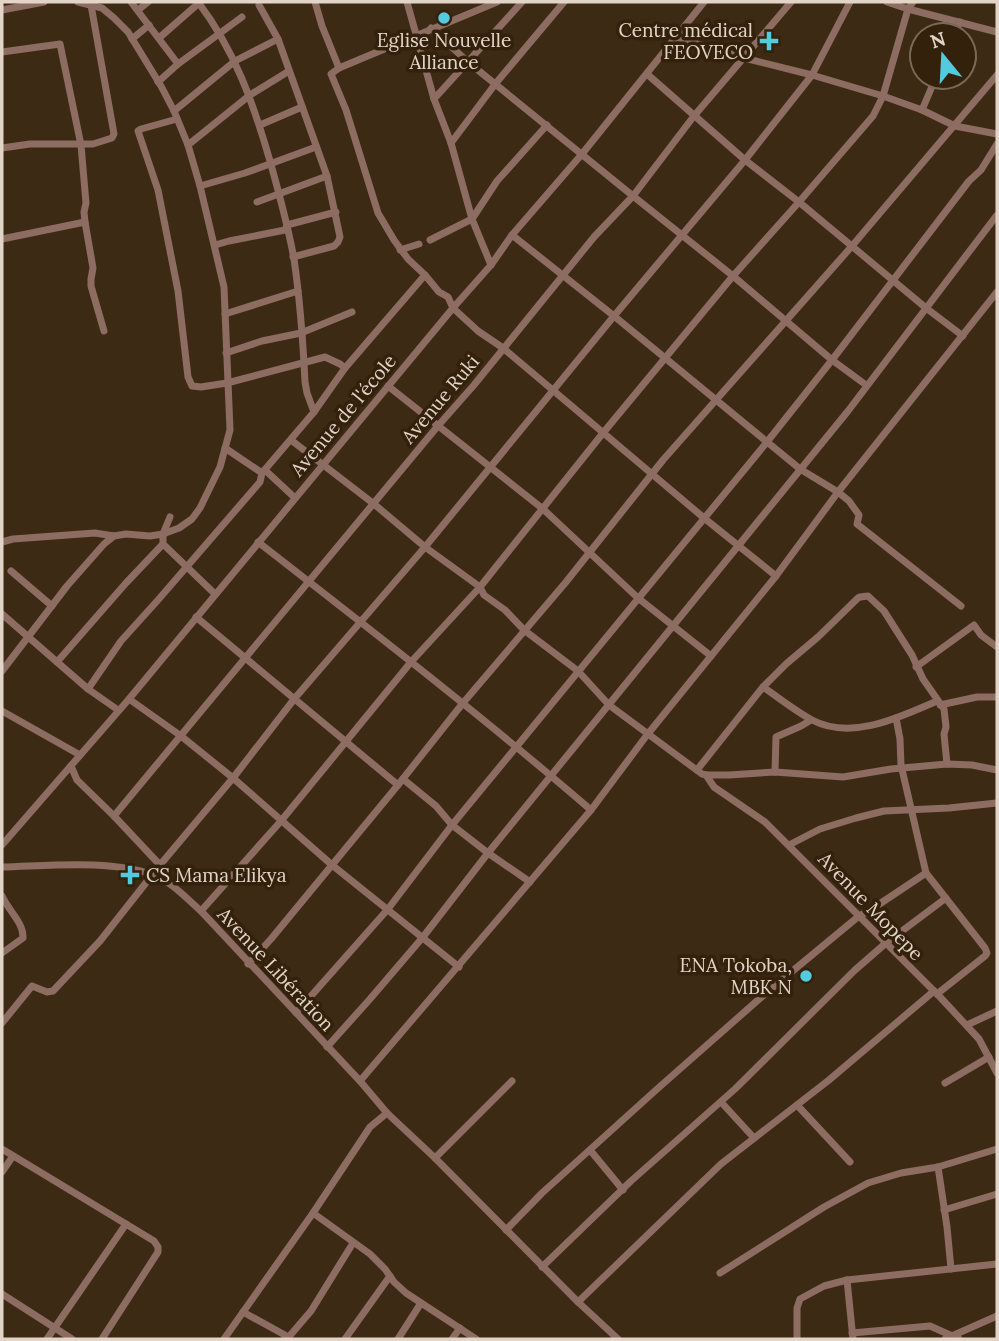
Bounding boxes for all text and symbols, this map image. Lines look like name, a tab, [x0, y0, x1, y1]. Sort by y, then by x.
marker: Eglise Nouvelle Alliance	[436, 10, 452, 26]
place label: Centre médical FEOVECO	[618, 18, 753, 64]
north arrow	[908, 21, 978, 91]
text: N	[927, 26, 949, 54]
place label: Eglise Nouvelle Alliance	[377, 28, 511, 74]
marker: Centre médical FEOVECO	[759, 31, 779, 51]
street label: Avenue de l'école	[284, 349, 401, 482]
street label: Avenue Ruki	[395, 350, 484, 449]
street label: Avenue Mopepe	[813, 846, 929, 965]
place label: CS Mama Elikya	[146, 863, 287, 887]
marker: CS Mama Elikya	[120, 865, 140, 885]
street label: Avenue Libération	[212, 901, 339, 1036]
place label: ENA Tokoba, MBK N	[680, 953, 792, 999]
marker: ENA Tokoba, MBK N	[798, 968, 814, 984]

